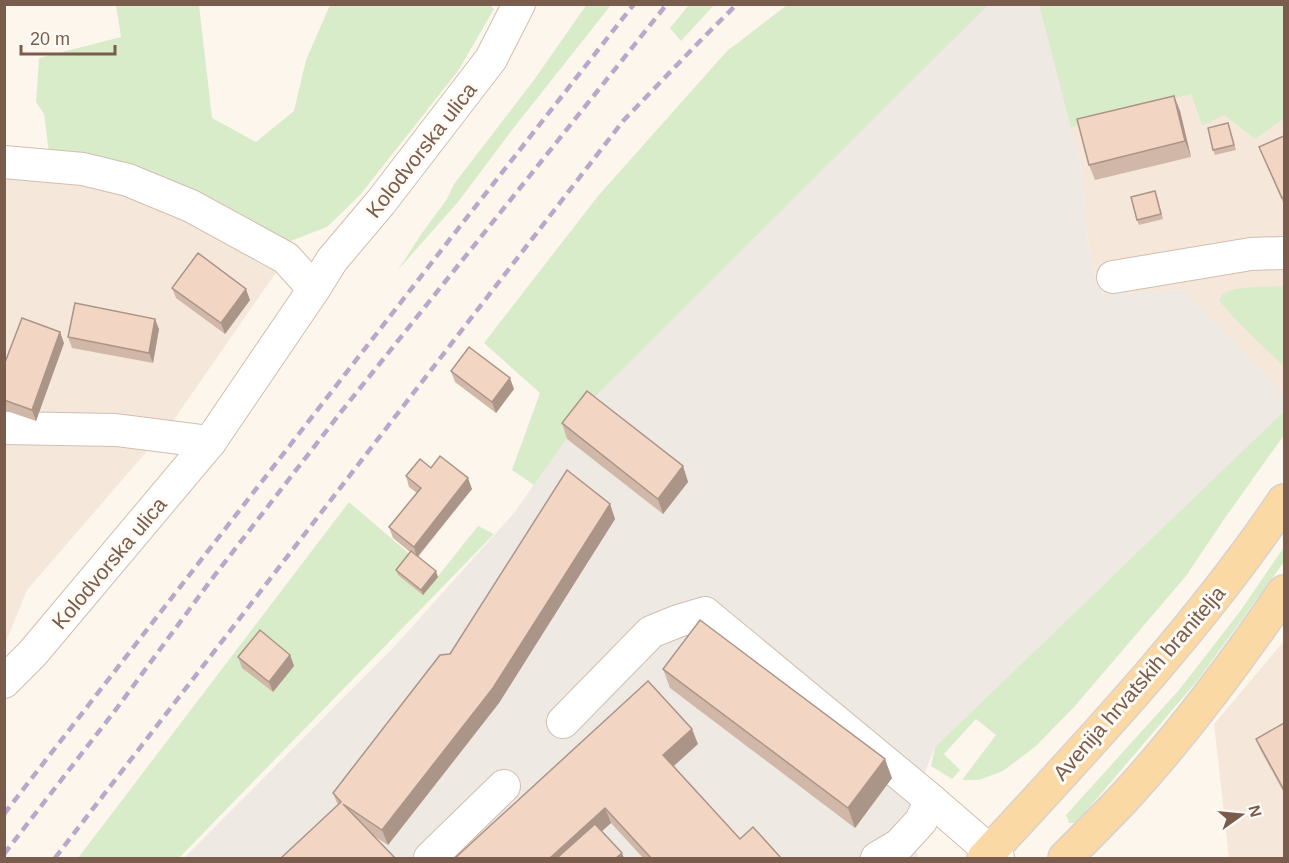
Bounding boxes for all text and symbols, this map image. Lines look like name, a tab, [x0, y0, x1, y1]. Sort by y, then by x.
scale bar	[21, 18, 116, 56]
text: 20 m	[30, 29, 70, 49]
street label: Kolodvorska ulica	[361, 78, 481, 222]
street label: Kolodvorska ulica	[47, 492, 171, 633]
street label: Avenija hrvatskih branitelja	[1049, 581, 1230, 785]
north arrow	[1211, 785, 1271, 845]
text: N	[1245, 803, 1265, 819]

